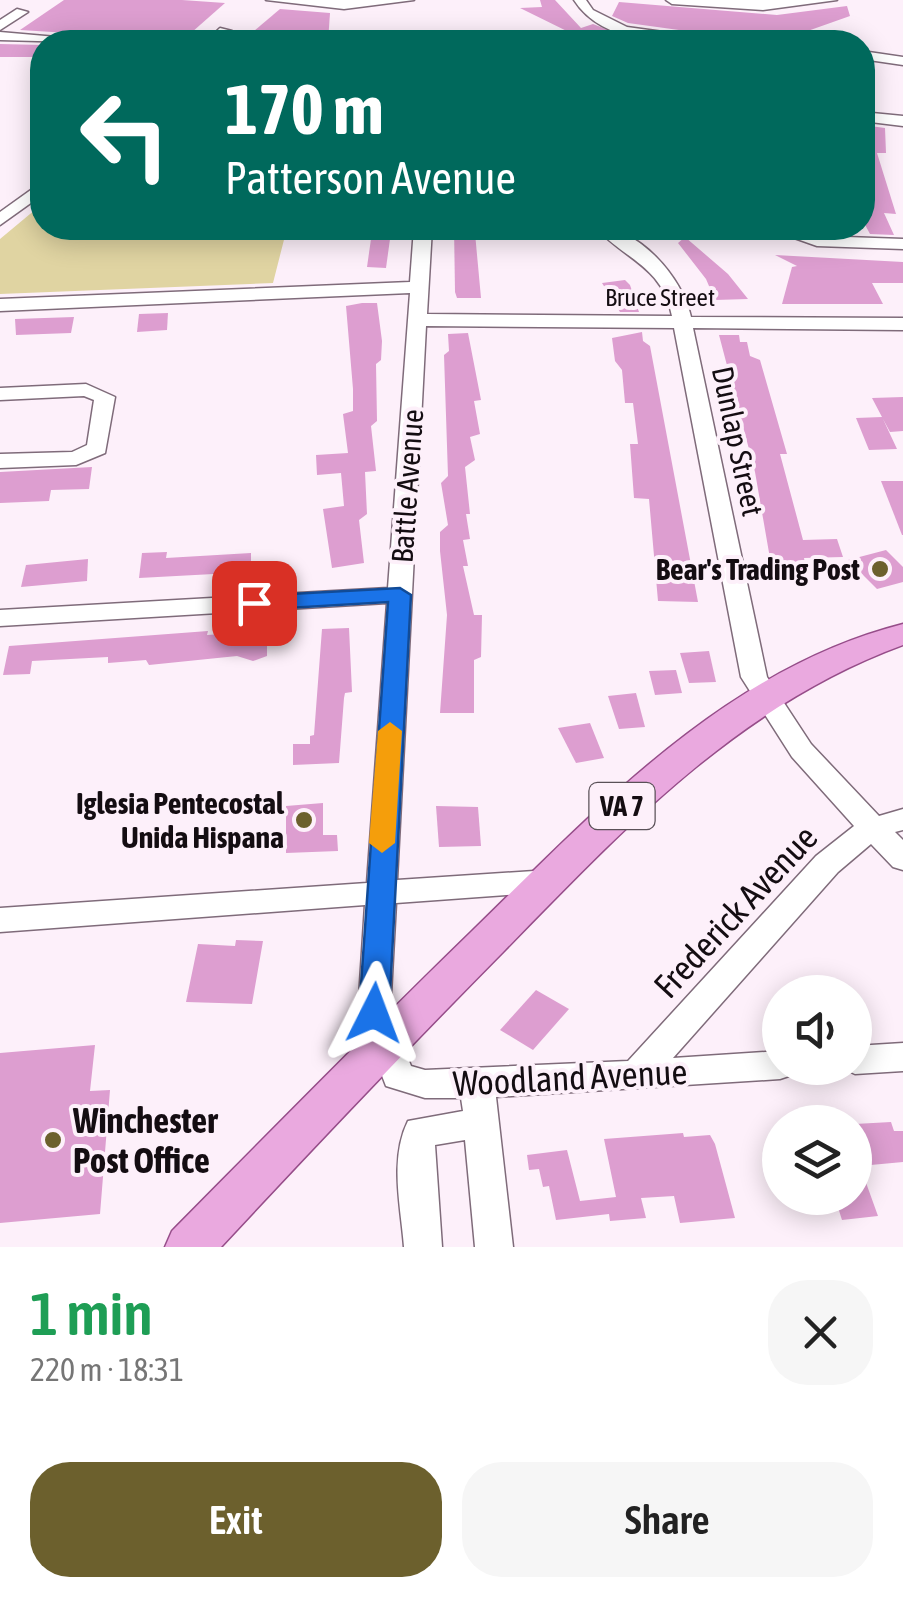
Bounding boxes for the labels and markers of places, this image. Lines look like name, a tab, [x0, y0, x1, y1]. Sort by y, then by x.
place label: Bear's Trading Post	[656, 552, 860, 586]
marker: Bear's Trading Post	[869, 558, 891, 580]
pin	[212, 561, 297, 646]
place label: Iglesia Pentecostal Unida Hispana	[76, 786, 285, 854]
marker: Iglesia Pentecostal Unida Hispana	[293, 809, 315, 831]
place label: Winchester Post Office	[72, 1100, 218, 1180]
marker: Winchester Post Office	[42, 1129, 64, 1151]

